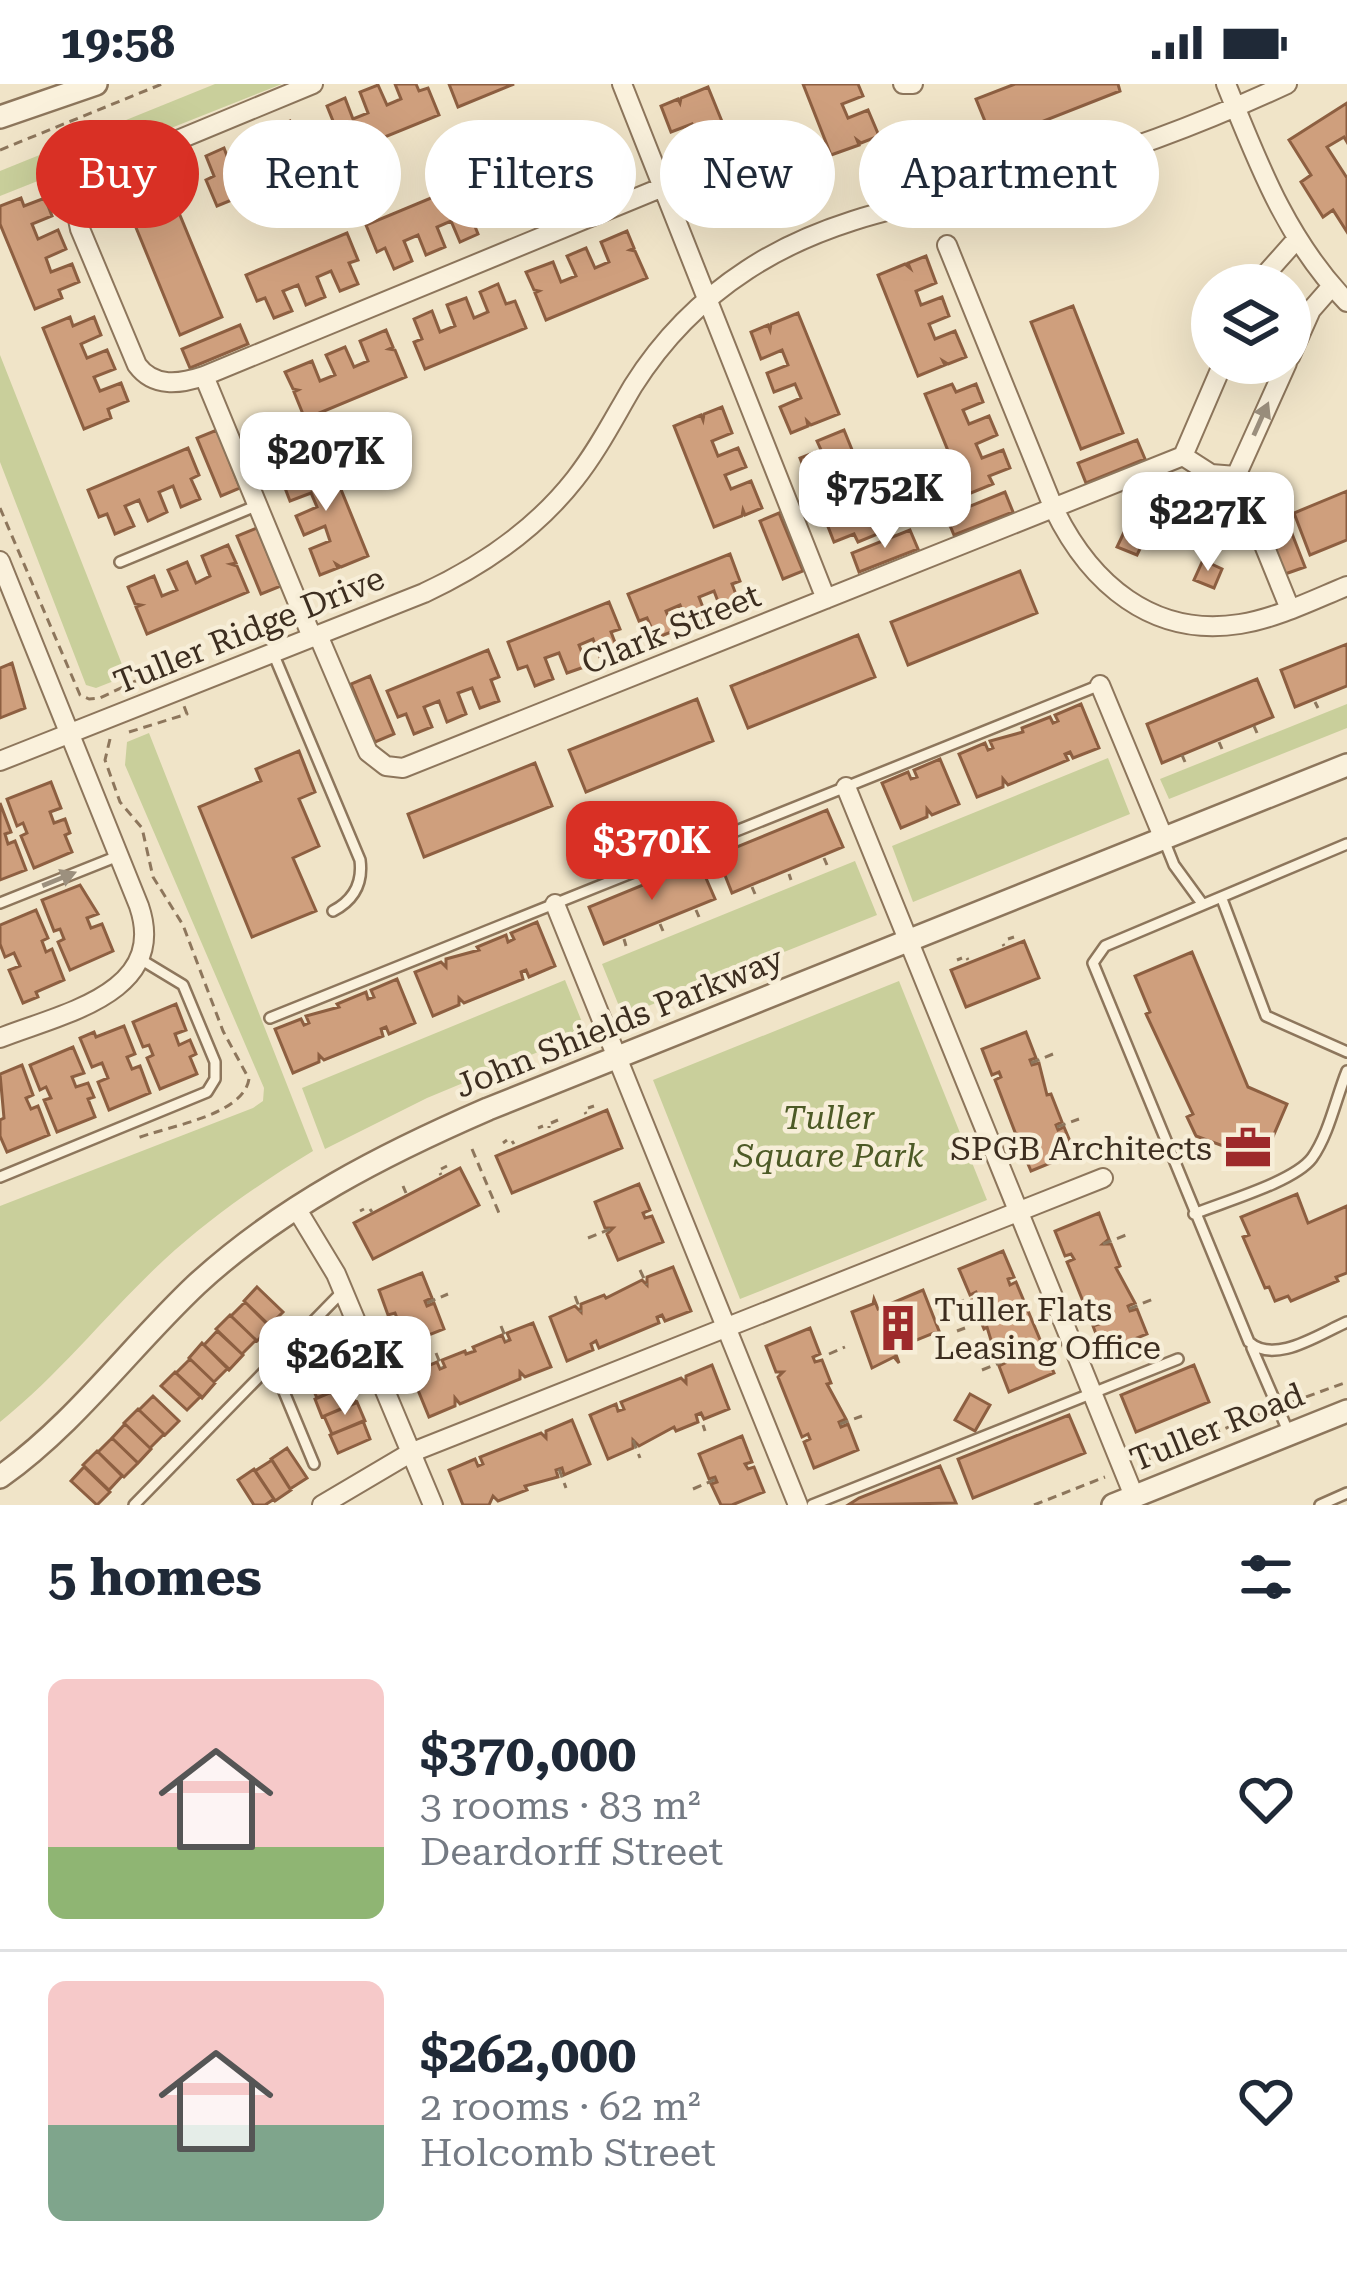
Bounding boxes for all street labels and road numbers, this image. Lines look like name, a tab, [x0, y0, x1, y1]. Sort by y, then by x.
street label: Tuller Ridge Drive	[108, 558, 390, 702]
street label: Clark Street	[576, 575, 766, 683]
street label: John Shields Parkway	[449, 938, 789, 1106]
street label: Tuller Road	[1124, 1374, 1310, 1480]

